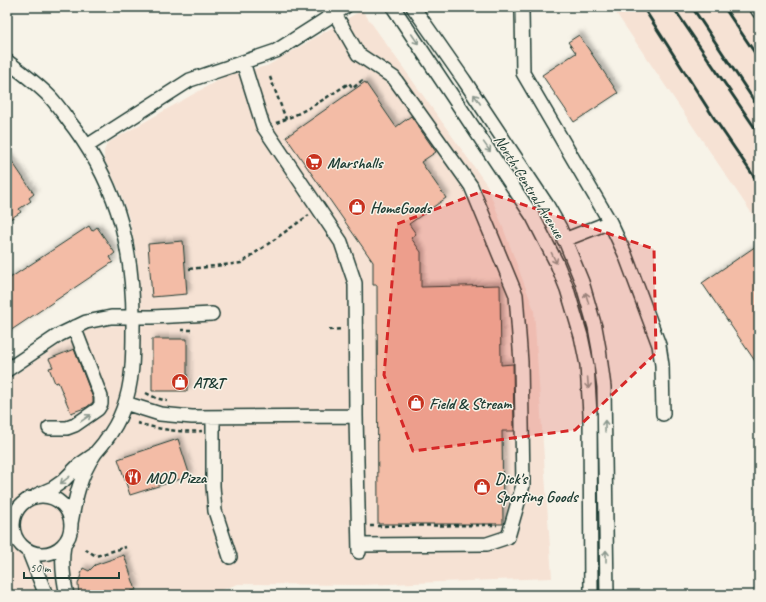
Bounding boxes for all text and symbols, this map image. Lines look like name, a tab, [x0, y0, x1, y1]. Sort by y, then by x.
one-way arrow	[411, 34, 419, 45]
one-way arrow	[473, 94, 481, 105]
street label: North Central Avenue	[489, 131, 570, 244]
one-way arrow	[483, 142, 491, 153]
supermarket icon: Marshalls	[304, 152, 324, 172]
place label: Marshalls	[327, 153, 384, 173]
shop icon: HomeGoods	[347, 197, 367, 217]
place label: HomeGoods	[370, 198, 433, 218]
one-way arrow	[551, 252, 558, 264]
one-way arrow	[583, 292, 590, 305]
shop icon: AT&T	[170, 372, 190, 392]
place label: AT&T	[193, 373, 228, 393]
one-way arrow	[584, 376, 591, 389]
shop icon: Field & Stream	[406, 393, 426, 413]
place label: Field & Stream	[429, 394, 512, 414]
one-way arrow	[80, 414, 91, 422]
one-way arrow	[601, 420, 609, 433]
restaurant icon: MOD Pizza	[123, 467, 143, 487]
place label: MOD Pizza	[146, 468, 208, 488]
place label: Dick's Sporting Goods	[495, 469, 579, 507]
one-way arrow	[59, 475, 70, 484]
shop icon: Dick's Sporting Goods	[472, 477, 492, 497]
one-way arrow	[603, 550, 610, 563]
scale bar	[24, 554, 119, 580]
text: 50 m	[30, 560, 52, 576]

